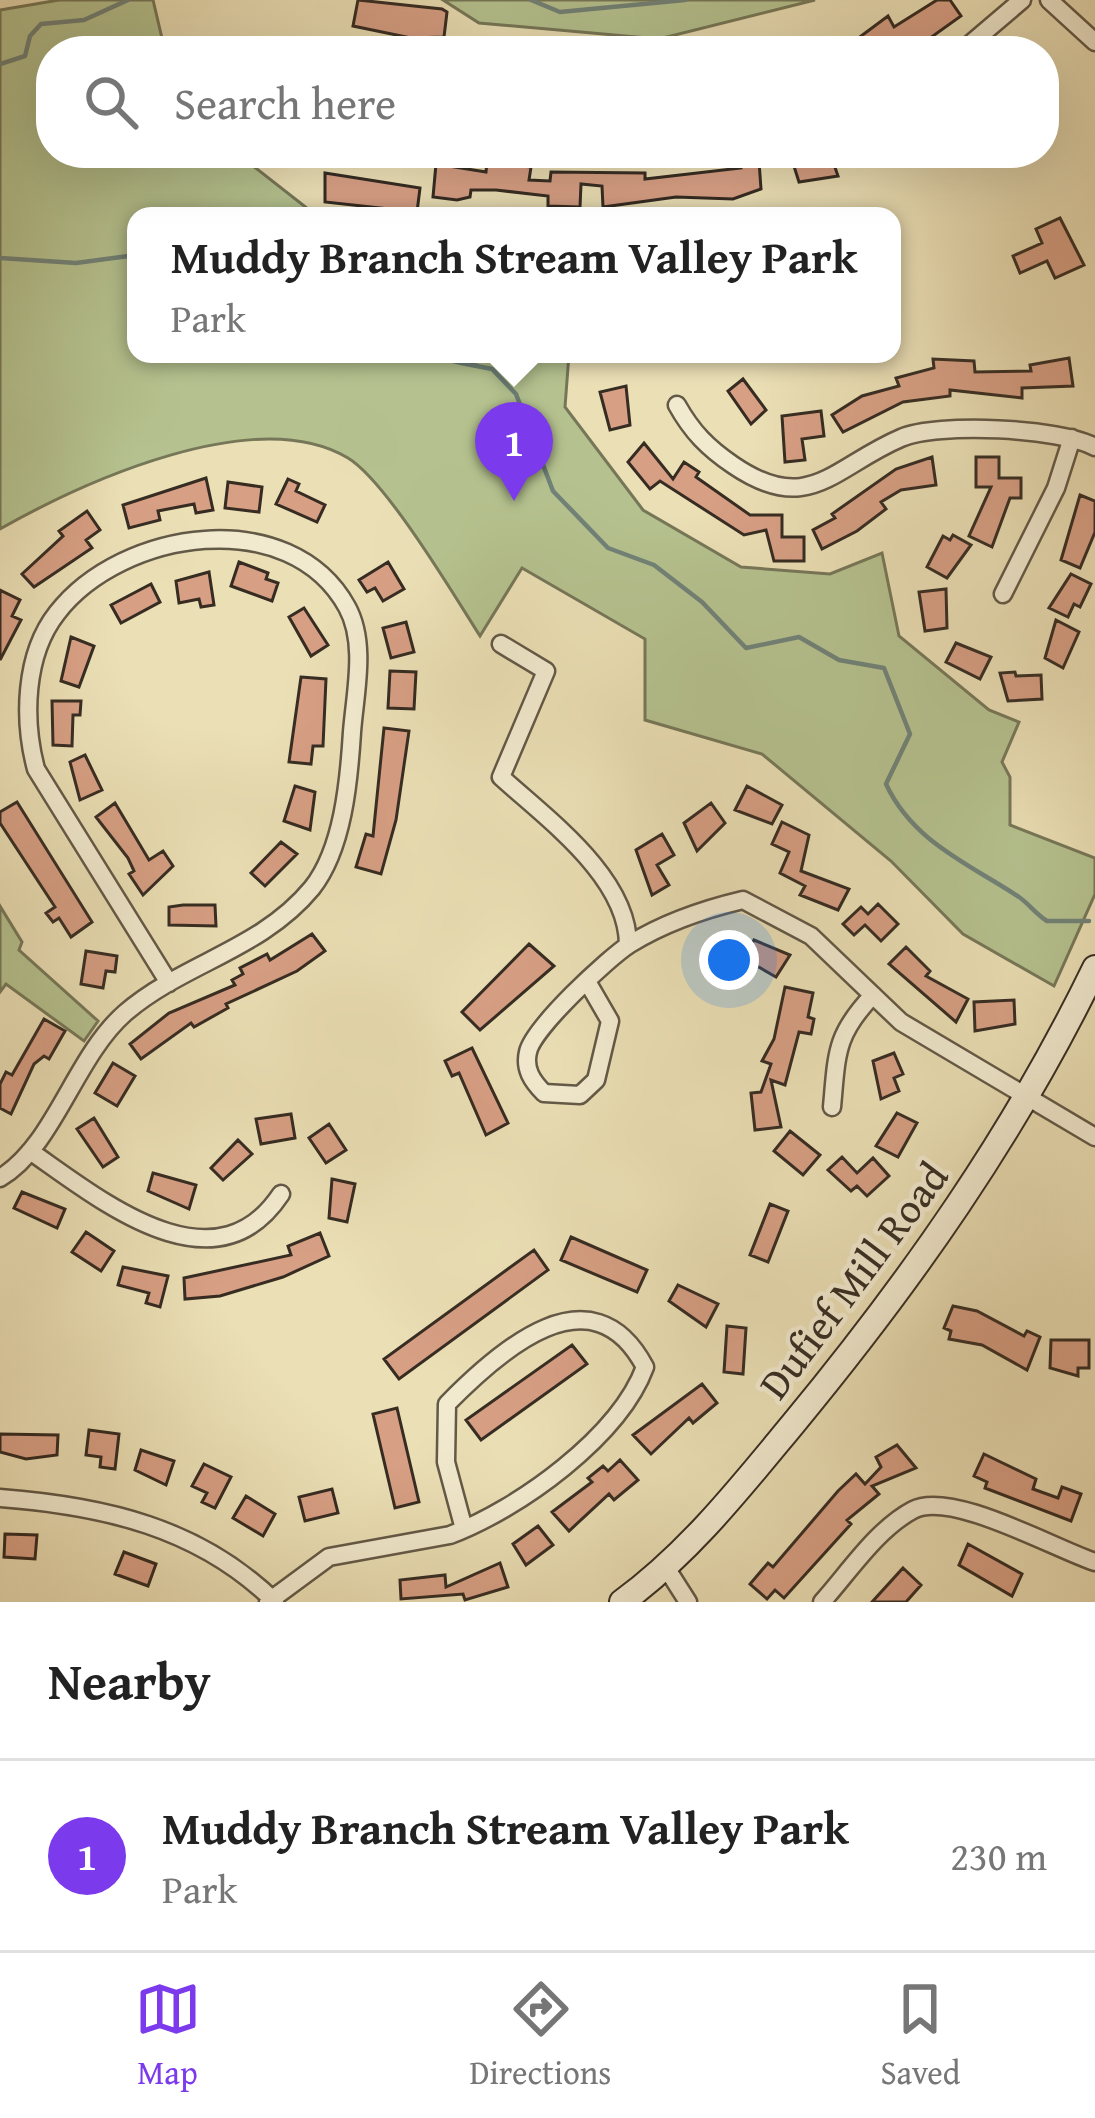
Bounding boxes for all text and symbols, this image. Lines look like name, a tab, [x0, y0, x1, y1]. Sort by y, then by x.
search box	[36, 36, 1059, 168]
icon: search	[78, 69, 144, 135]
text: Search here	[174, 70, 396, 135]
popup	[127, 207, 901, 363]
text: Muddy Branch Stream Valley Park	[171, 224, 857, 289]
text: Park	[171, 289, 246, 346]
pin: 1	[475, 402, 553, 501]
your location	[699, 930, 759, 990]
street label: Dufief Mill Road	[743, 1148, 962, 1411]
text: Nearby	[48, 1643, 211, 1718]
text: Muddy Branch Stream Valley Park	[162, 1795, 849, 1860]
text: 1	[77, 1827, 97, 1884]
text: 230 m	[950, 1827, 1047, 1884]
text: Park	[162, 1860, 237, 1917]
tab: Map	[135, 1976, 201, 2096]
tab: Directions	[470, 1976, 611, 2096]
tab: Saved	[881, 1976, 960, 2096]

